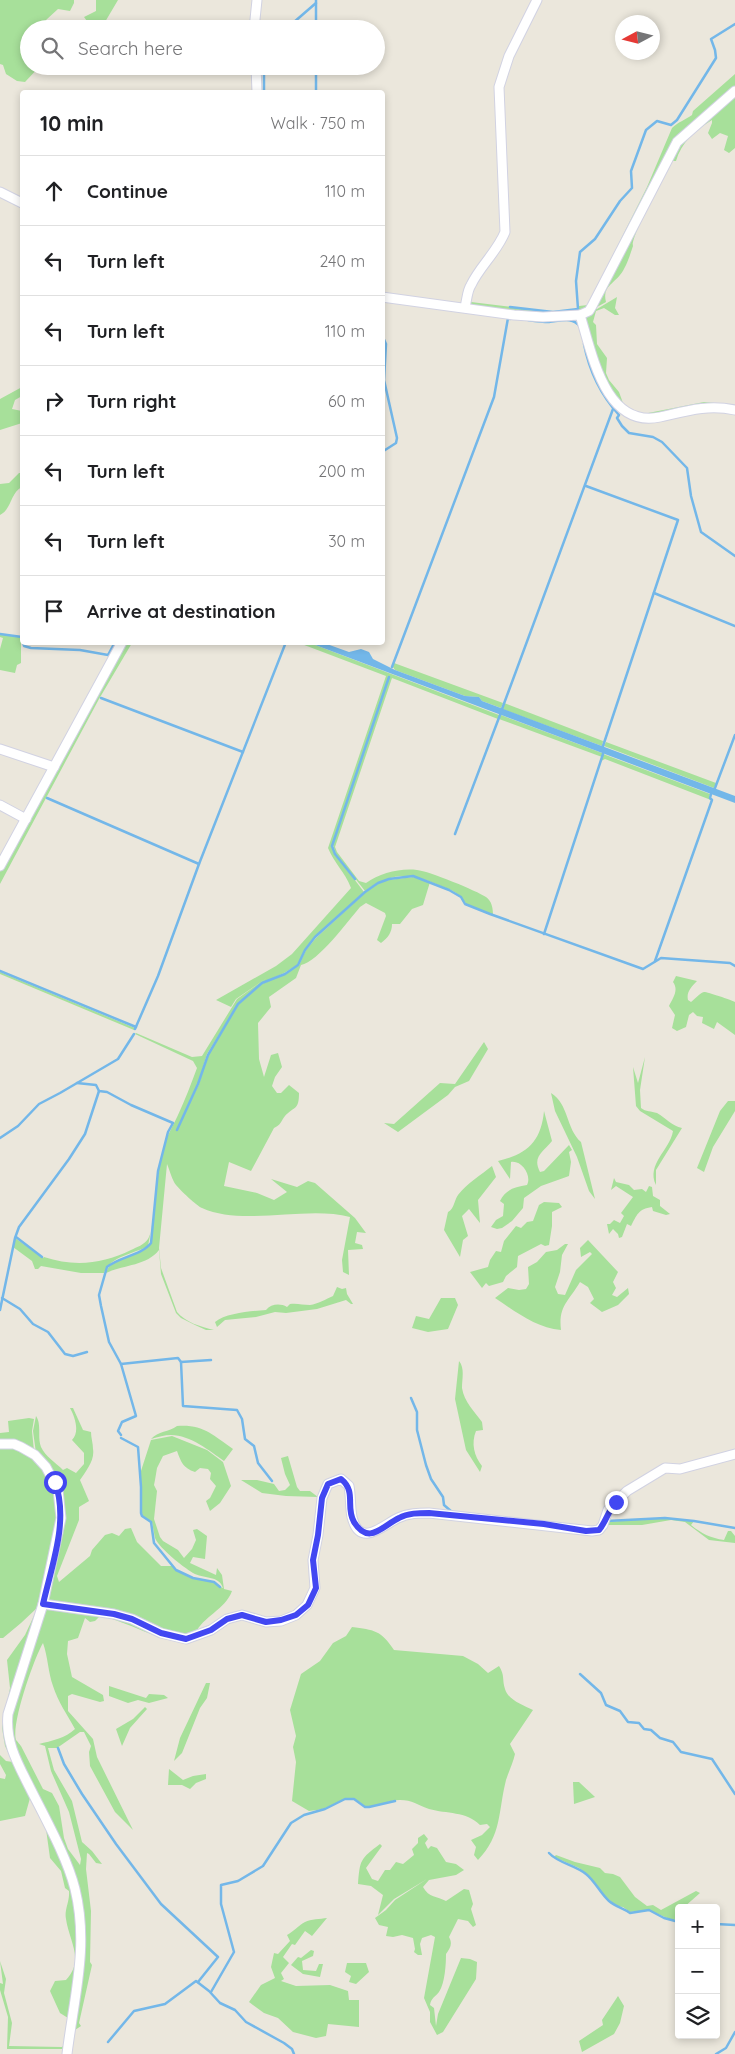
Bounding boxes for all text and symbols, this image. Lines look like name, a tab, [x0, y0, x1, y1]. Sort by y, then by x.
north arrow	[615, 15, 660, 60]
search box	[20, 20, 385, 75]
icon: search	[38, 34, 66, 62]
text: Search here	[78, 36, 183, 60]
text: 10 min	[40, 110, 104, 136]
text: Walk · 750 m	[270, 113, 365, 133]
icon: ahead	[40, 177, 68, 205]
text: Continue	[87, 179, 168, 203]
text: 110 m	[325, 181, 365, 201]
icon: left	[40, 247, 68, 275]
text: Turn left	[87, 249, 165, 273]
text: 240 m	[319, 251, 365, 271]
icon: left	[40, 317, 68, 345]
text: Turn left	[87, 319, 165, 343]
text: 110 m	[325, 321, 365, 341]
icon: right	[40, 387, 68, 415]
text: Turn right	[87, 389, 176, 413]
text: 60 m	[328, 391, 365, 411]
icon: left	[40, 457, 68, 485]
text: Turn left	[87, 459, 165, 483]
text: 200 m	[318, 461, 365, 481]
icon: left	[40, 527, 68, 555]
text: Turn left	[87, 529, 165, 553]
text: 30 m	[328, 531, 365, 551]
icon: arrive	[40, 597, 68, 625]
text: Arrive at destination	[87, 599, 276, 623]
route start	[44, 1471, 67, 1494]
route end	[605, 1491, 628, 1514]
map controls	[675, 1904, 720, 2039]
button: +	[675, 1904, 720, 1949]
button: −	[675, 1949, 720, 1994]
button: layers	[675, 1994, 720, 2039]

